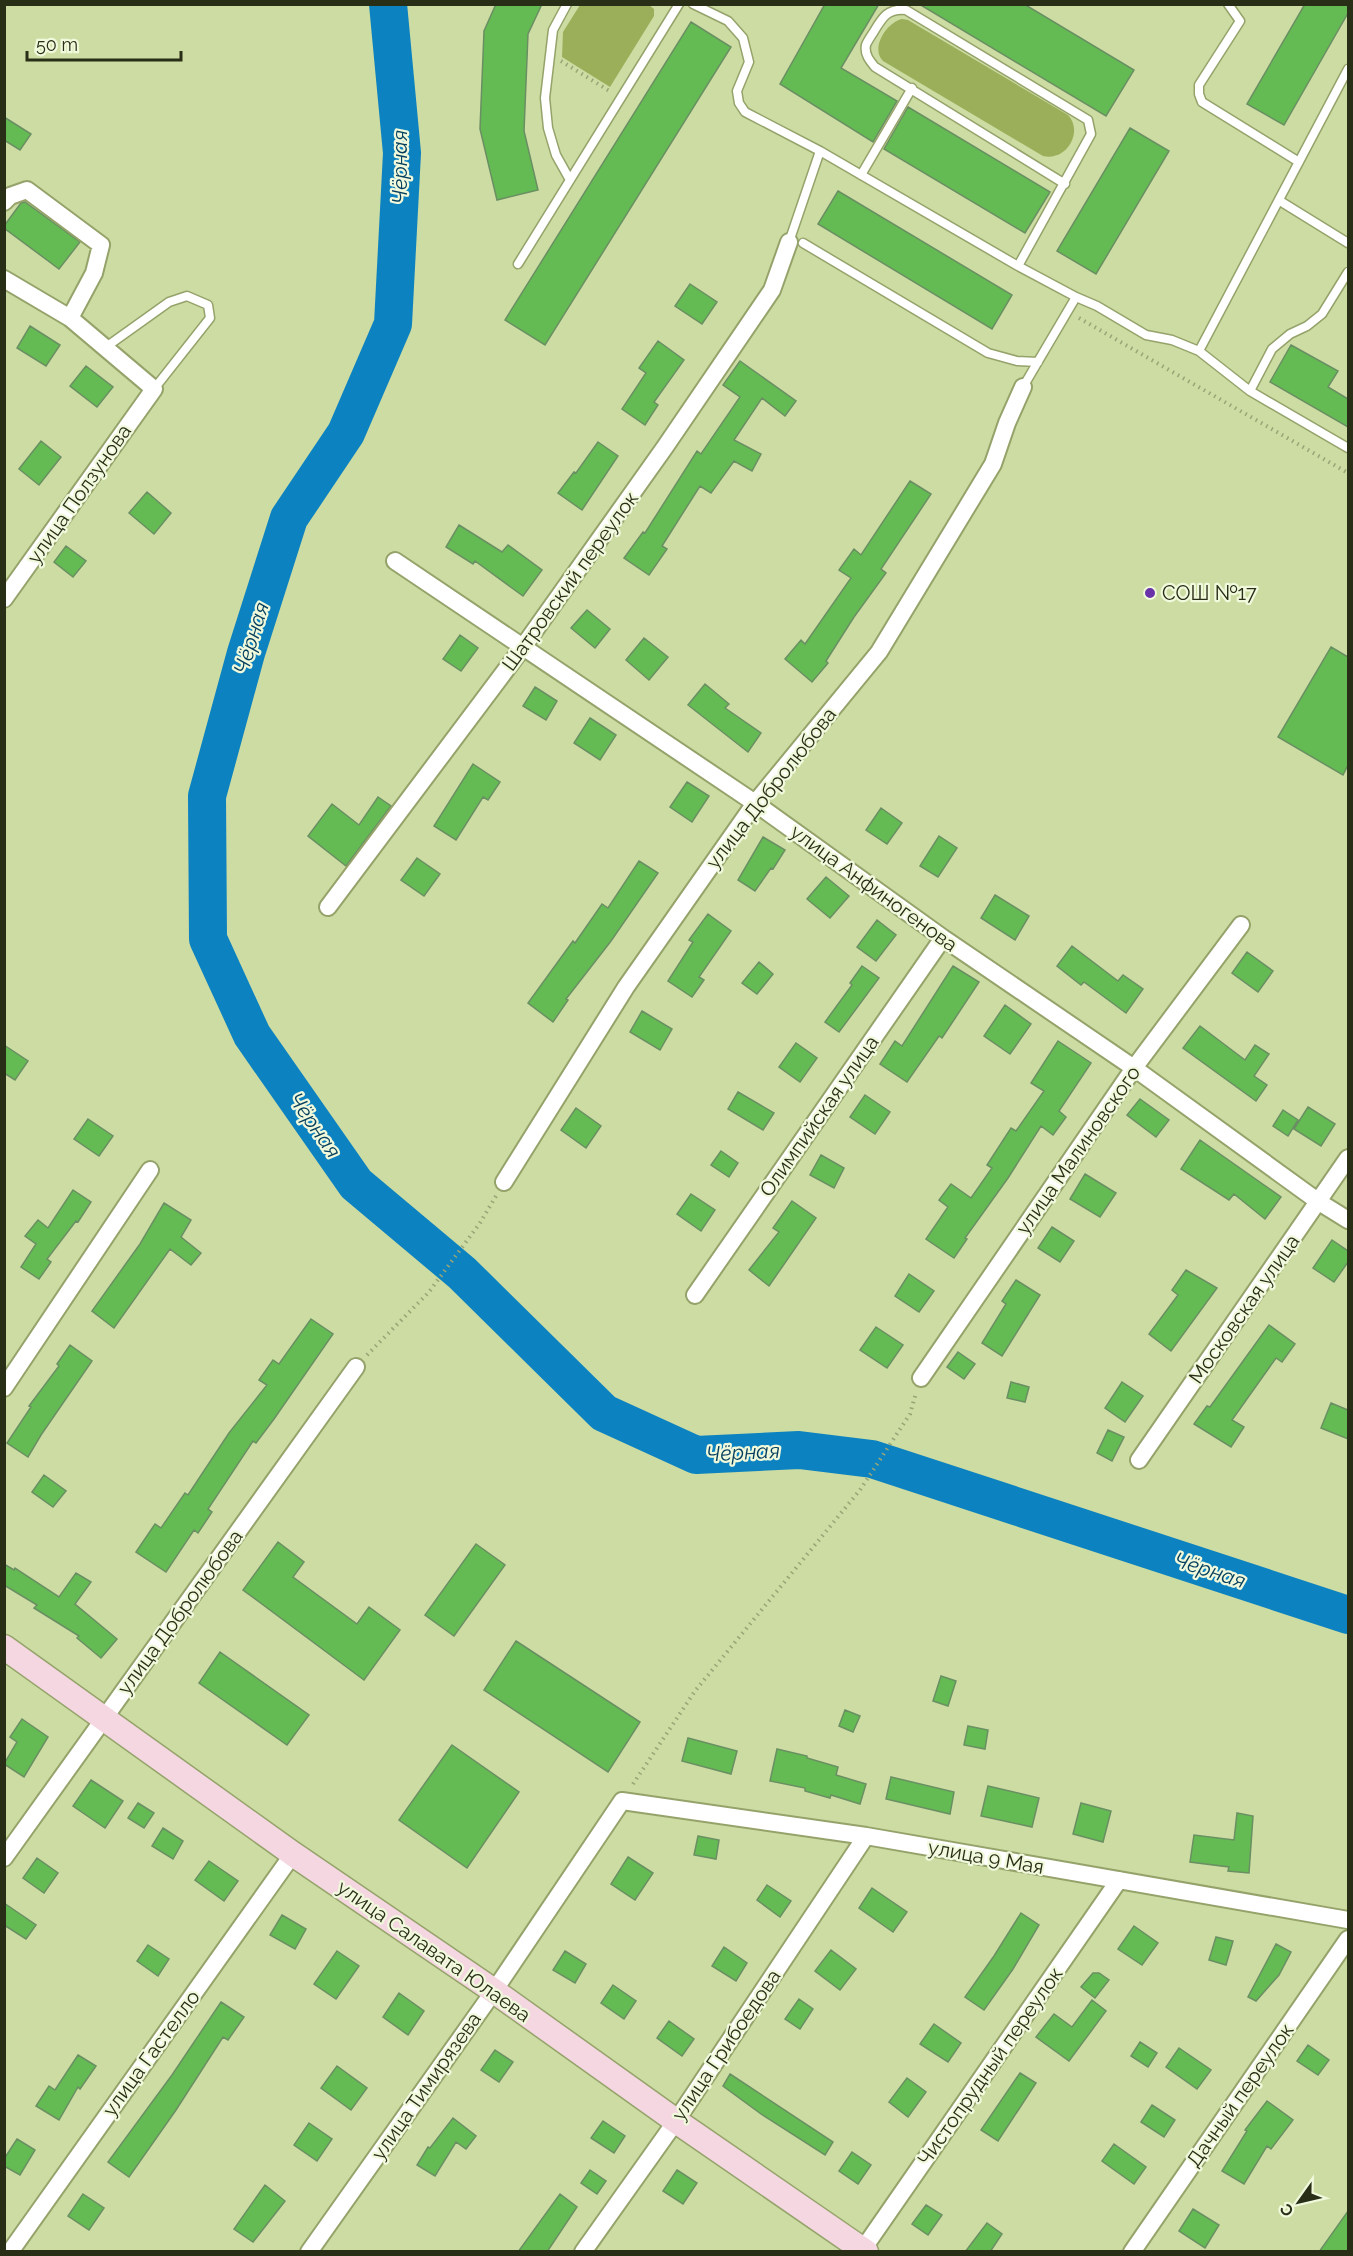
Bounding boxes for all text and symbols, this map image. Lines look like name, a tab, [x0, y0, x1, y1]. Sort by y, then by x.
scale bar	[27, 24, 182, 62]
text: 50 m	[36, 34, 78, 55]
water label: Чёрная	[387, 130, 412, 204]
street label: улица Ползунова	[22, 420, 136, 568]
street label: Шатровский переулок	[497, 487, 643, 675]
place label: СОШ №17	[1162, 581, 1257, 605]
marker: СОШ №17	[1143, 586, 1157, 600]
water label: Чёрная	[228, 599, 274, 677]
street label: улица Добролюбова	[701, 703, 841, 873]
street label: улица Анфиногенова	[786, 819, 962, 957]
street label: Олимпийская улица	[754, 1031, 884, 1201]
street label: улица Малиновского	[1011, 1061, 1145, 1239]
water label: Чёрная	[284, 1088, 346, 1162]
street label: Московская улица	[1184, 1230, 1304, 1388]
water label: Чёрная	[705, 1438, 781, 1466]
street label: улица Добролюбова	[112, 1525, 248, 1699]
water label: Чёрная	[1171, 1547, 1249, 1593]
street label: улица 9 Мая	[926, 1835, 1046, 1879]
street label: улица Салавата Юлаева	[333, 1875, 535, 2027]
street label: Чистопрудный переулок	[912, 1962, 1068, 2170]
street label: улица Грибоедова	[667, 1965, 785, 2125]
street label: улица Гастелло	[97, 1985, 205, 2121]
street label: улица Тимирязева	[366, 2008, 486, 2164]
street label: Дачный переулок	[1181, 2019, 1299, 2171]
north arrow	[1269, 2172, 1329, 2232]
text: С	[1276, 2200, 1298, 2220]

